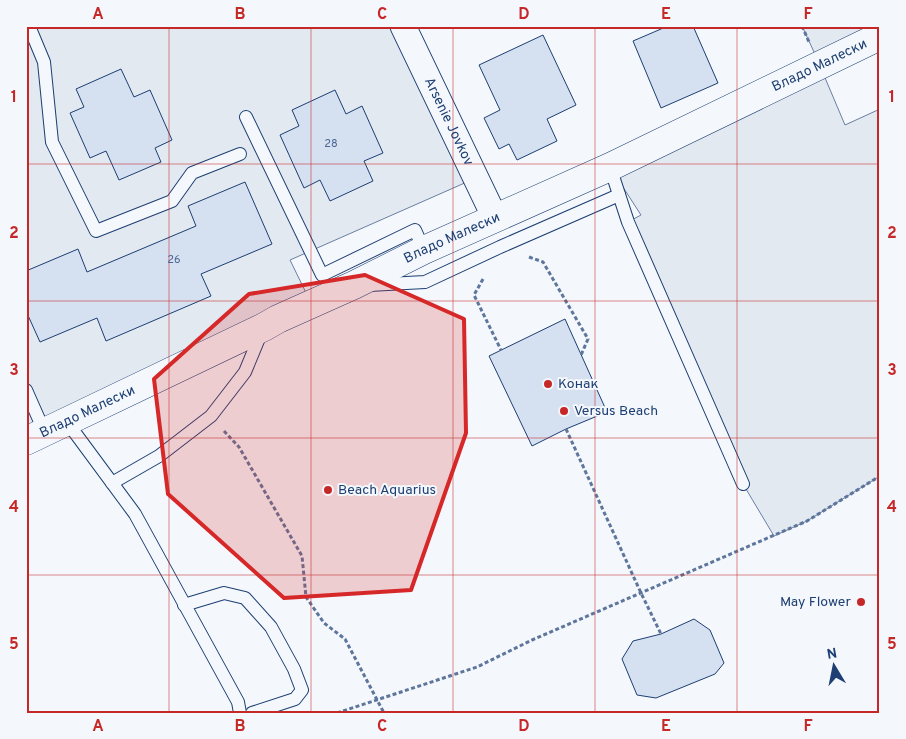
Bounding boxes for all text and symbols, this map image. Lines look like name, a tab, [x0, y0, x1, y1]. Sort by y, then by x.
text: A	[92, 5, 104, 25]
text: B	[234, 5, 246, 25]
text: C	[377, 5, 387, 25]
text: D	[518, 5, 530, 25]
text: E	[661, 5, 671, 25]
text: F	[803, 5, 813, 25]
street label: Владо Малески	[769, 35, 870, 96]
street label: Arsenie Jovkov	[420, 75, 477, 168]
text: 1	[11, 88, 17, 108]
text: 1	[889, 88, 895, 108]
house number: 28	[324, 137, 338, 151]
street label: Владо Малески	[401, 209, 503, 267]
text: 2	[9, 224, 19, 244]
text: 2	[887, 224, 897, 244]
house number: 26	[167, 253, 181, 267]
text: 3	[9, 361, 19, 381]
text: 3	[887, 361, 897, 381]
place label: Конак	[558, 376, 599, 393]
marker: Конак	[542, 378, 554, 390]
street label: Владо Малески	[37, 382, 138, 442]
place label: Versus Beach	[574, 403, 658, 420]
marker: Versus Beach	[558, 405, 570, 417]
place label: Beach Aquarius	[338, 482, 436, 499]
marker: Beach Aquarius	[322, 484, 334, 496]
text: 4	[9, 498, 19, 518]
text: 4	[887, 498, 897, 518]
place label: May Flower	[780, 594, 852, 611]
marker: May Flower	[855, 596, 867, 608]
text: 5	[9, 635, 19, 655]
text: 5	[887, 635, 897, 655]
north arrow	[808, 642, 858, 692]
text: N	[826, 645, 838, 664]
text: A	[92, 717, 104, 737]
text: B	[234, 717, 246, 737]
text: C	[377, 717, 387, 737]
text: D	[518, 717, 530, 737]
text: E	[661, 717, 671, 737]
text: F	[803, 717, 813, 737]

